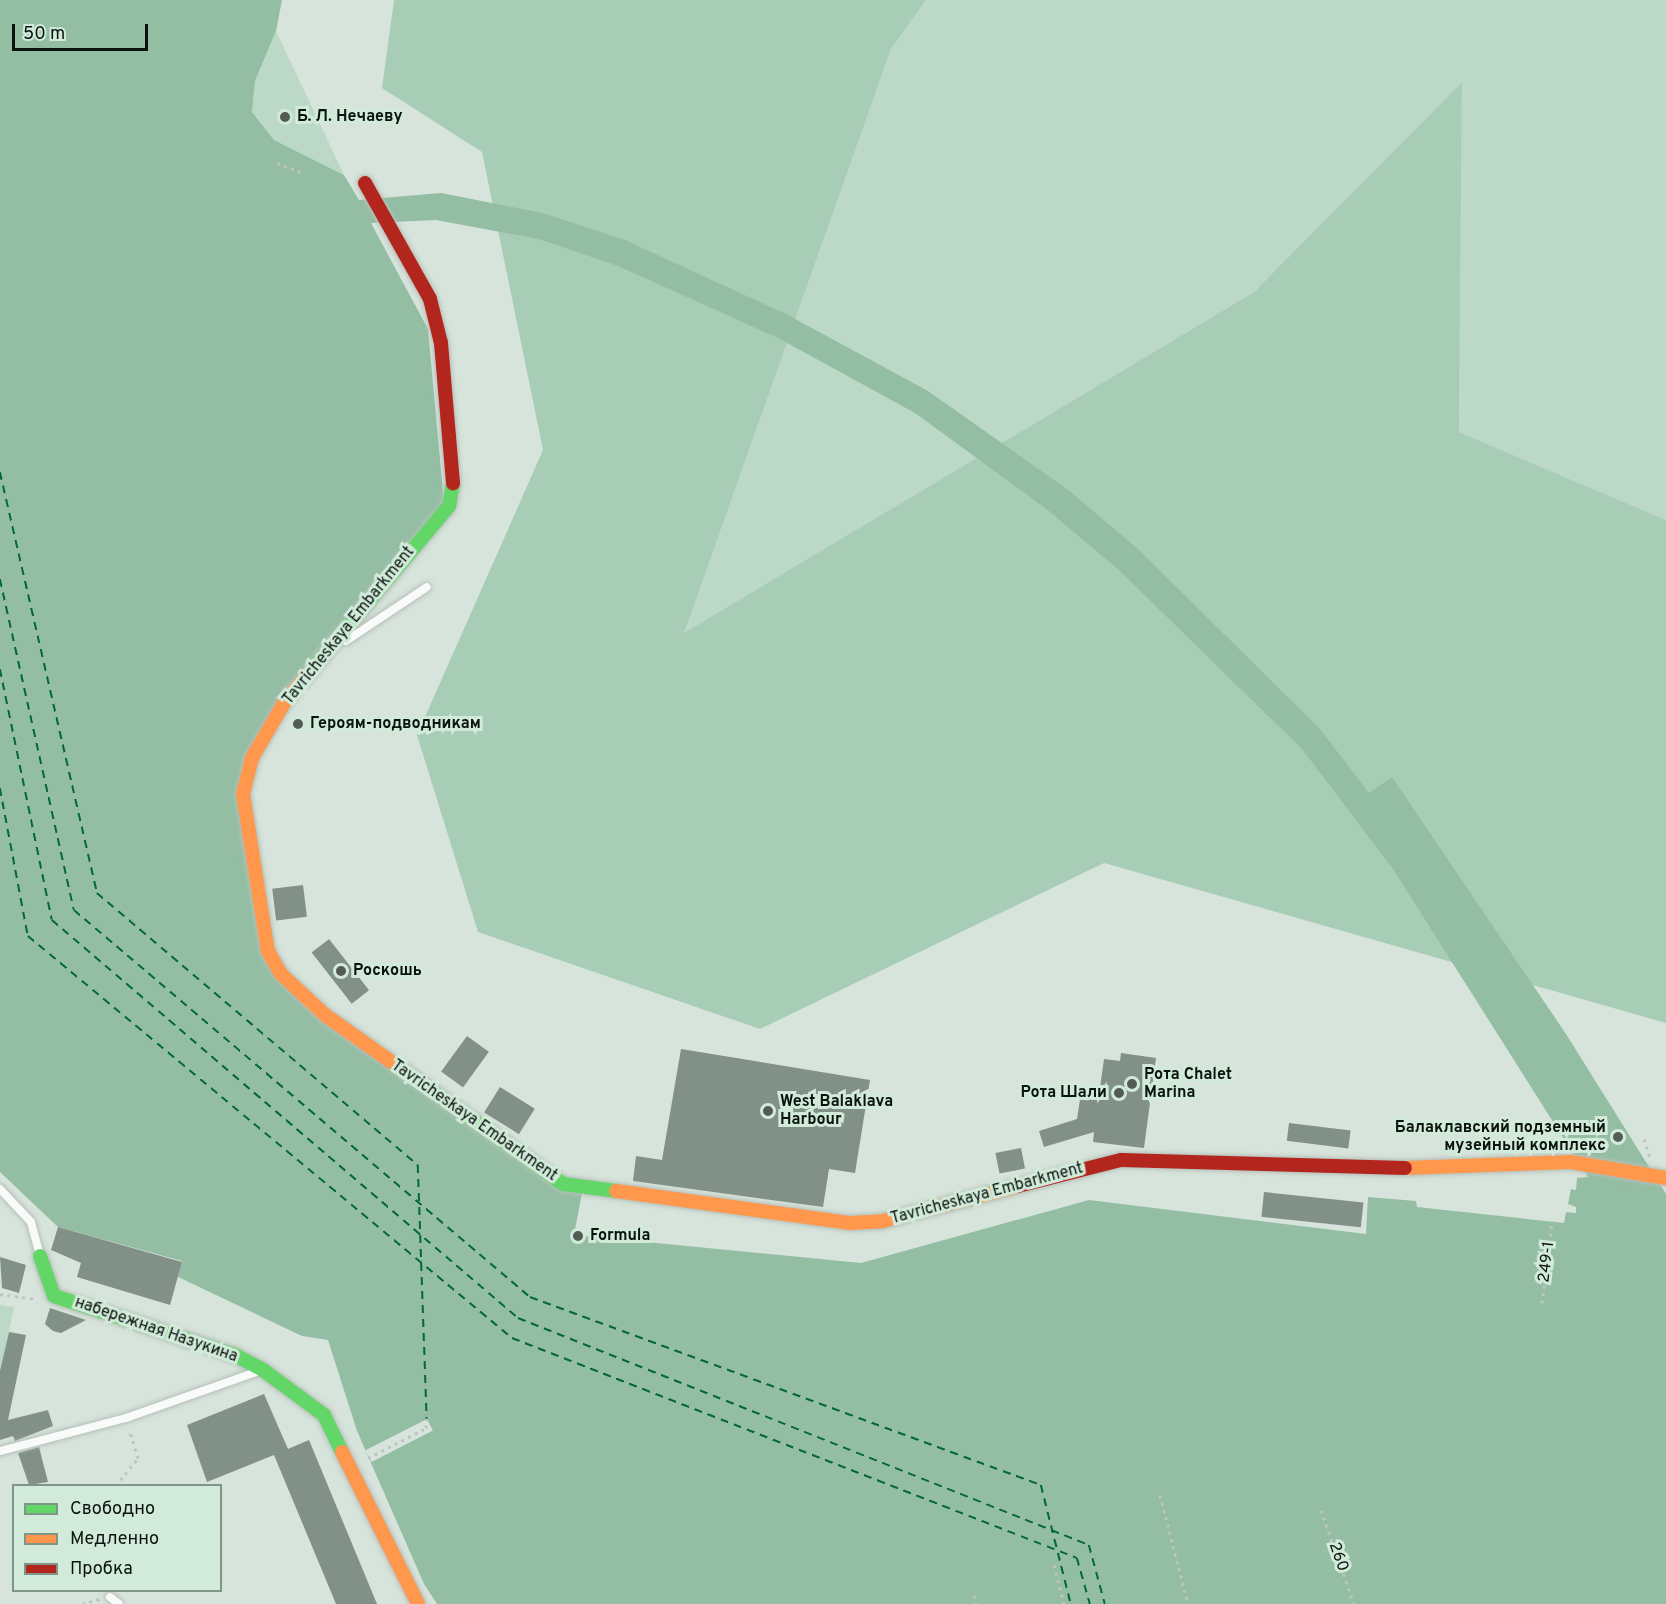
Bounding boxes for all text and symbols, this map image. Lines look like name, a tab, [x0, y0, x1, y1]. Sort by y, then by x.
scale bar	[15, 12, 152, 50]
text: 50 m	[23, 23, 65, 46]
place label: Б. Л. Нечаеву	[297, 107, 403, 127]
marker: Б. Л. Нечаеву	[278, 110, 292, 124]
street label: Tavricheskaya Embarkment	[279, 543, 419, 709]
place label: Героям-подводникам	[310, 714, 481, 734]
marker: Героям-подводникам	[291, 717, 305, 731]
place label: Роскошь	[353, 961, 422, 981]
marker: Роскошь	[334, 964, 348, 978]
street label: Tavricheskaya Embarkment	[387, 1056, 561, 1186]
place label: Рота Chalet Marina	[1144, 1065, 1232, 1103]
marker: Рота Chalet Marina	[1125, 1077, 1139, 1091]
place label: Рота Шали	[1020, 1083, 1107, 1103]
marker: Рота Шали	[1112, 1086, 1126, 1100]
place label: West Balaklava Harbour	[780, 1092, 893, 1130]
marker: West Balaklava Harbour	[761, 1104, 775, 1118]
place label: Балаклавский подземный музейный комплекс	[1395, 1118, 1606, 1156]
marker: Балаклавский подземный музейный комплекс	[1611, 1130, 1625, 1144]
street label: Tavricheskaya Embarkment	[889, 1159, 1085, 1229]
place label: Formula	[590, 1226, 650, 1246]
marker: Formula	[571, 1229, 585, 1243]
street label: 249-1	[1535, 1240, 1559, 1284]
street label: набережная Назукина	[72, 1293, 240, 1367]
legend	[12, 1484, 222, 1592]
text: Свободно	[70, 1498, 155, 1521]
text: Медленно	[70, 1528, 159, 1551]
street label: 260	[1324, 1540, 1352, 1574]
text: Пробка	[70, 1558, 133, 1581]

